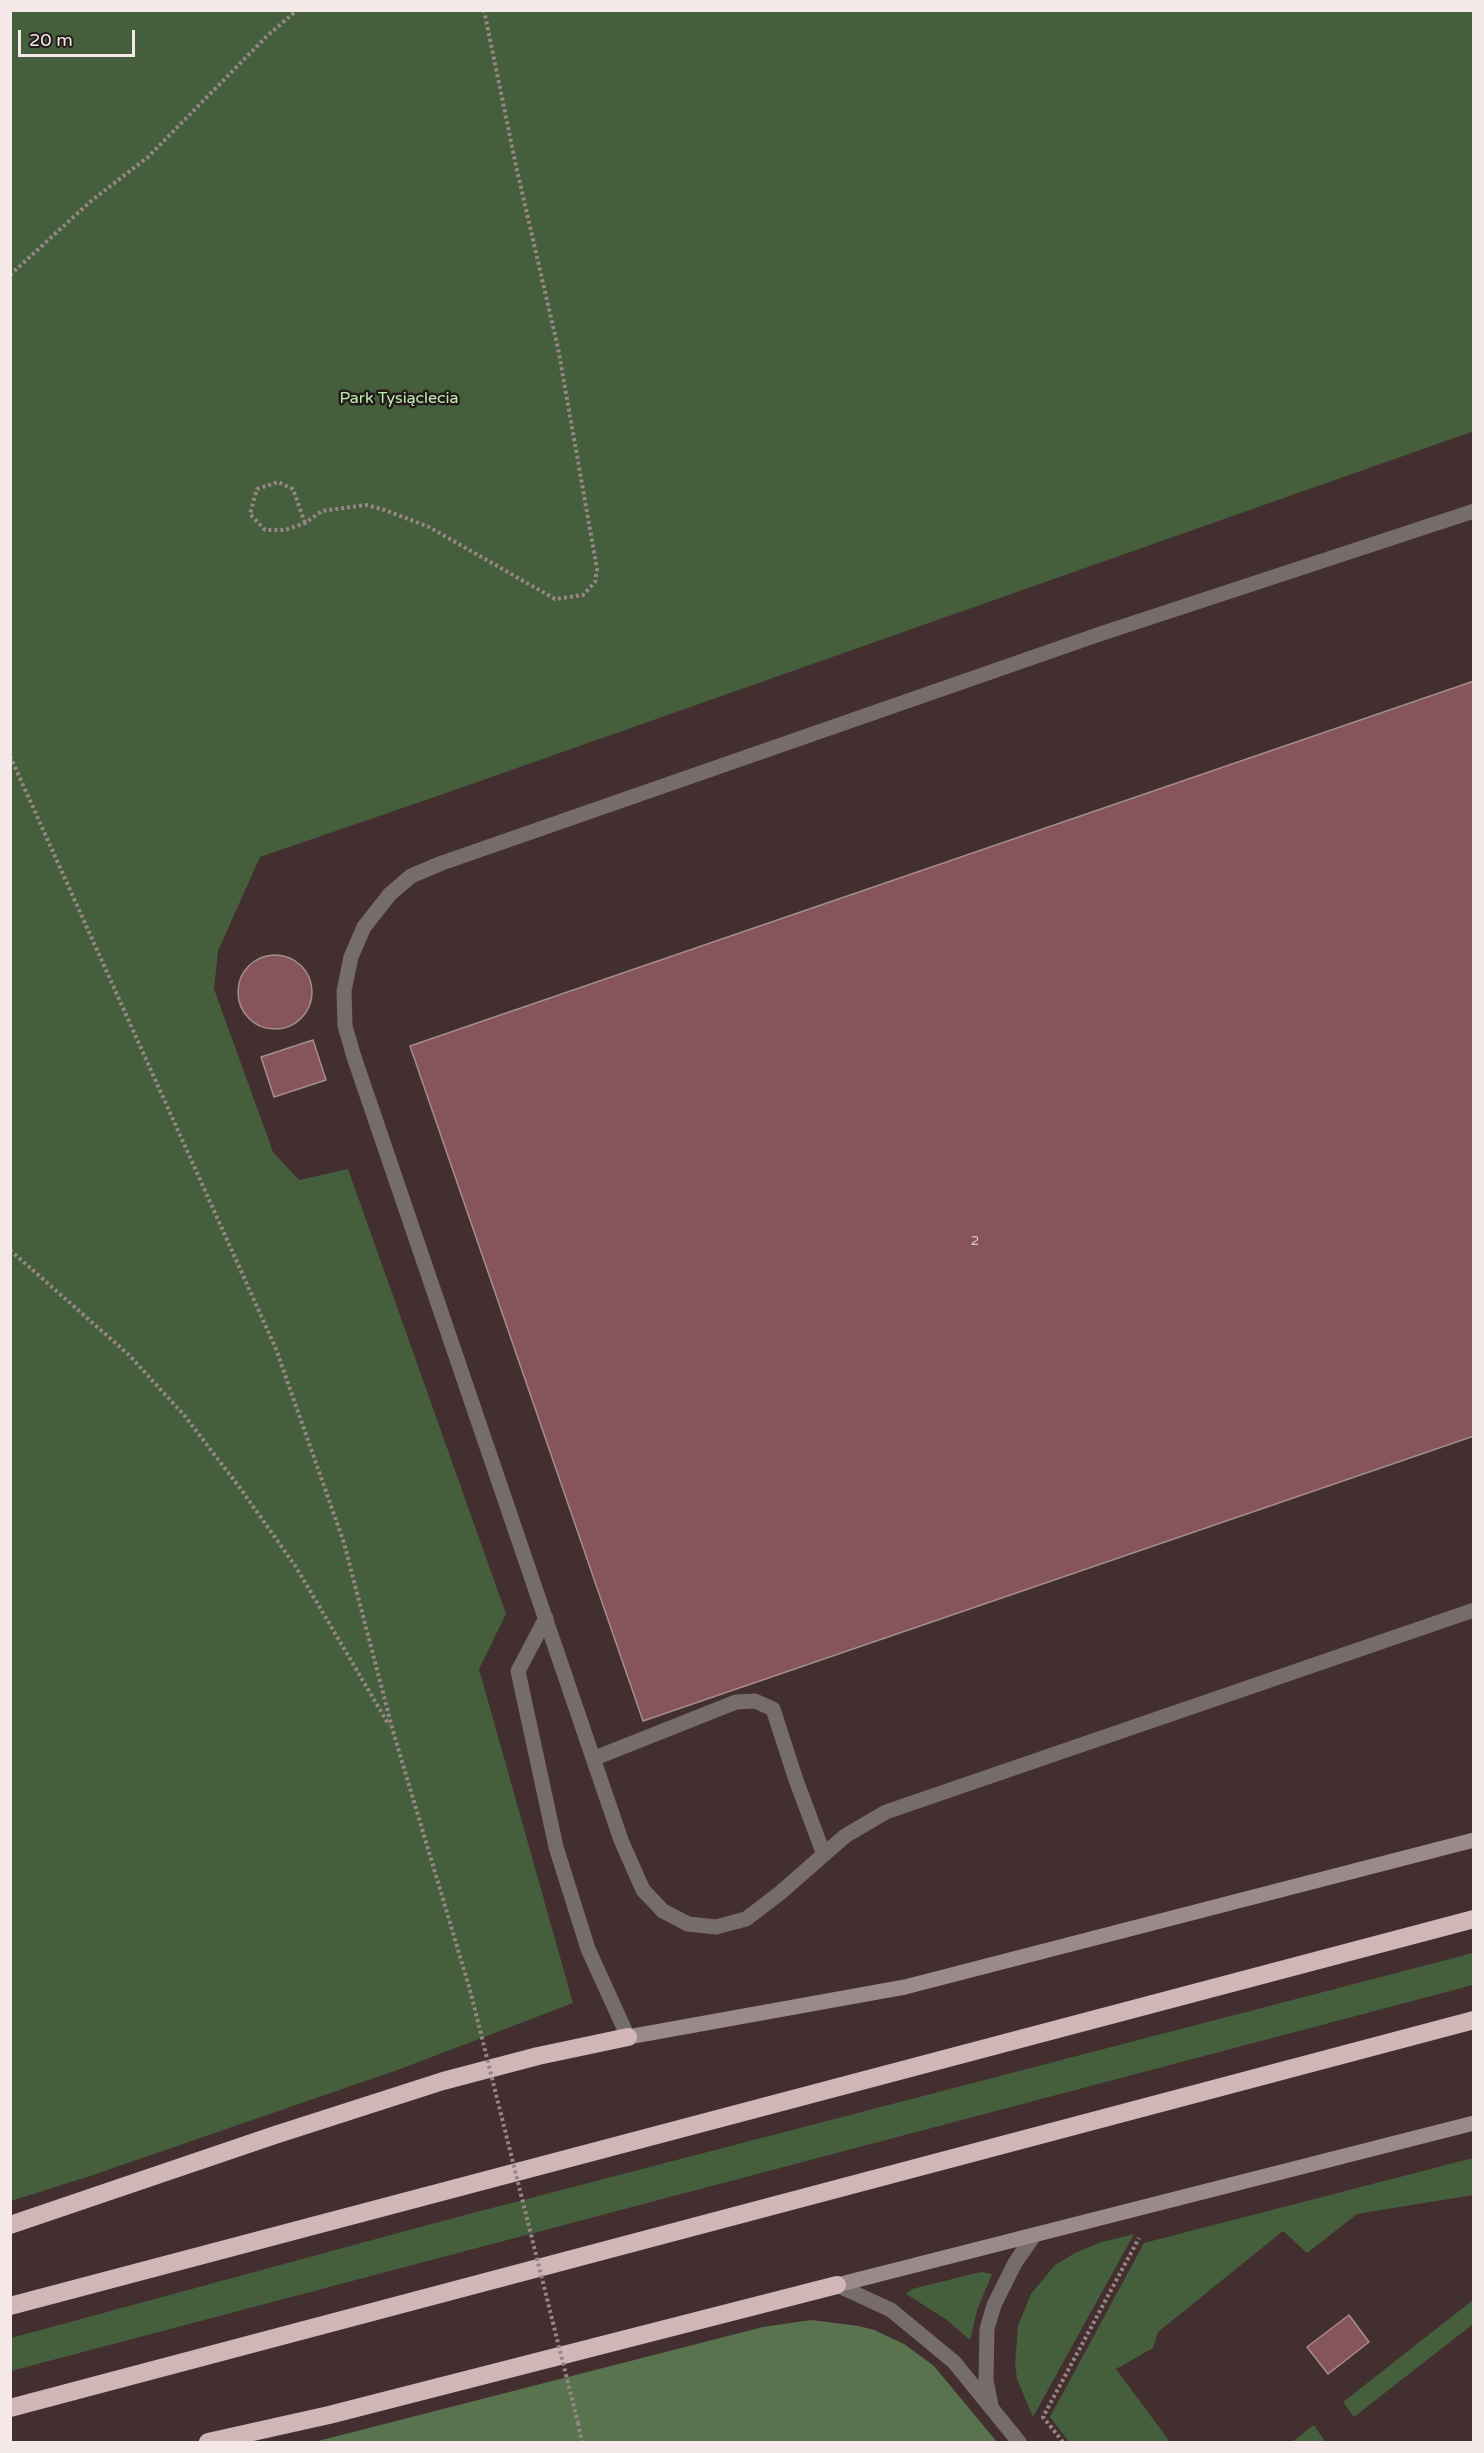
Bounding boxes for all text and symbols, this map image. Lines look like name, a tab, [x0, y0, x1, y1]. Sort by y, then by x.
scale bar	[21, 18, 138, 56]
text: 20 m	[29, 29, 73, 51]
park label: Park Tysiąclecia	[339, 389, 459, 409]
house number: 2	[971, 1233, 979, 1249]

